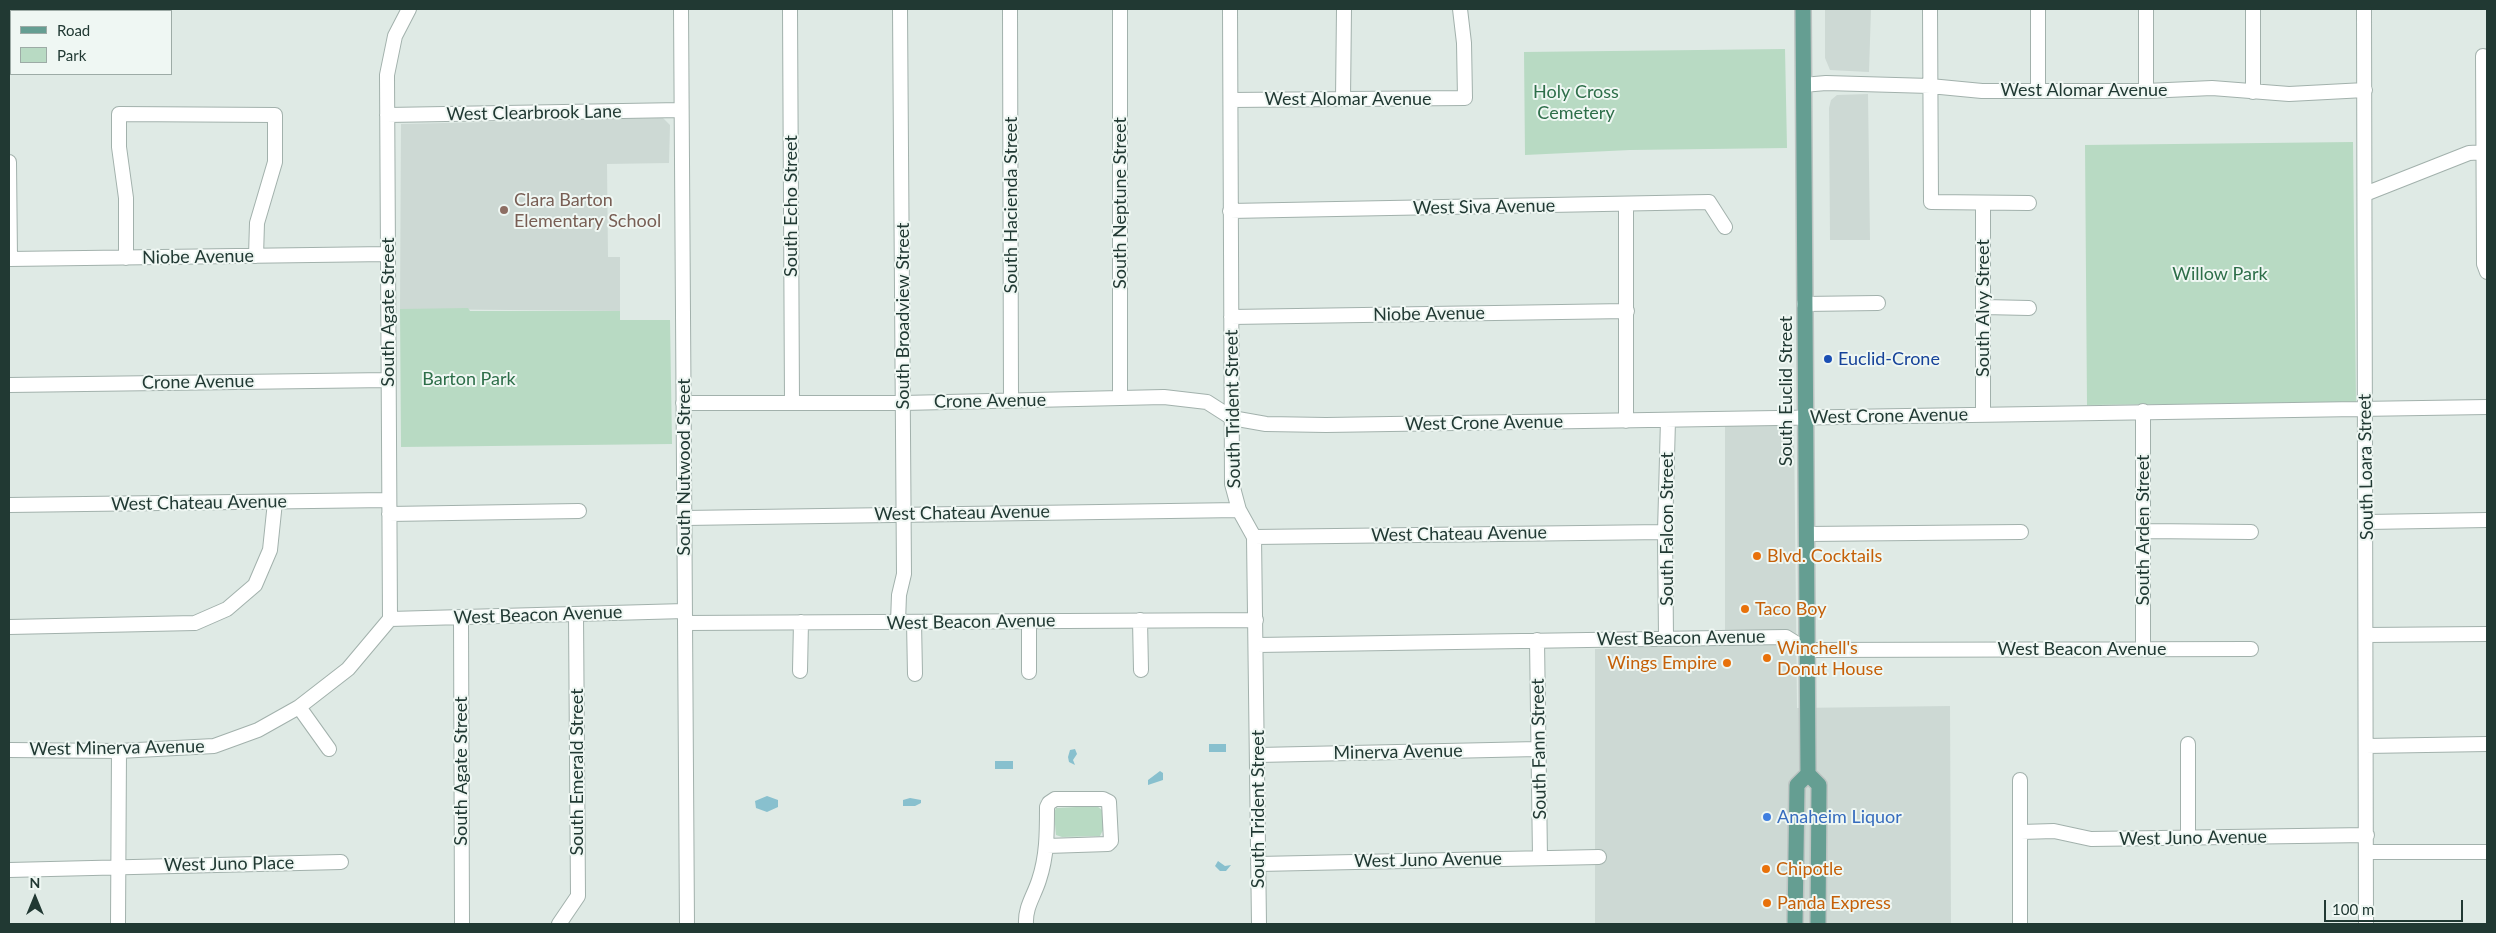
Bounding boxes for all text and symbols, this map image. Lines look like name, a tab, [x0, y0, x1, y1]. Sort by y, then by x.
legend	[10, 10, 172, 75]
text: Road	[57, 21, 90, 39]
text: Park	[57, 46, 86, 64]
street label: West Alomar Avenue	[2000, 79, 2168, 101]
park label: Holy Cross Cemetery	[1533, 81, 1619, 124]
street label: West Alomar Avenue	[1264, 88, 1432, 110]
street label: West Clearbrook Lane	[446, 101, 622, 125]
street label: South Hacienda Street	[1000, 117, 1022, 293]
street label: South Neptune Street	[1109, 117, 1131, 289]
street label: South Echo Street	[780, 135, 802, 277]
place label: Clara Barton Elementary School	[514, 189, 661, 232]
street label: West Siva Avenue	[1413, 195, 1555, 219]
marker: Clara Barton Elementary School	[498, 204, 510, 216]
street label: South Broadview Street	[892, 222, 914, 410]
street label: South Agate Street	[377, 237, 399, 387]
street label: South Alvy Street	[1972, 239, 1994, 377]
street label: Niobe Avenue	[142, 245, 254, 269]
park label: Willow Park	[2172, 263, 2268, 285]
street label: Niobe Avenue	[1373, 302, 1485, 326]
street label: South Euclid Street	[1775, 316, 1797, 466]
street label: South Trident Street	[1221, 330, 1245, 488]
place label: Euclid-Crone	[1838, 348, 1940, 370]
marker: Euclid-Crone	[1822, 353, 1834, 365]
park label: Barton Park	[422, 368, 516, 390]
street label: Crone Avenue	[142, 370, 254, 394]
street label: South Nutwood Street	[673, 378, 695, 556]
street label: Crone Avenue	[934, 389, 1046, 413]
street label: South Loara Street	[2354, 394, 2378, 540]
street label: West Crone Avenue	[1810, 404, 1968, 428]
street label: West Crone Avenue	[1405, 411, 1563, 435]
street label: South Falcon Street	[1656, 452, 1678, 606]
street label: South Arden Street	[2132, 454, 2154, 606]
street label: West Chateau Avenue	[111, 491, 287, 515]
street label: West Chateau Avenue	[874, 501, 1050, 525]
street label: West Chateau Avenue	[1371, 522, 1547, 546]
place label: Blvd. Cocktails	[1767, 545, 1882, 567]
marker: Blvd. Cocktails	[1751, 550, 1763, 562]
place label: Taco Boy	[1755, 598, 1826, 620]
street label: West Beacon Avenue	[453, 601, 623, 629]
marker: Taco Boy	[1739, 603, 1751, 615]
street label: West Beacon Avenue	[886, 610, 1056, 634]
street label: West Beacon Avenue	[1596, 626, 1766, 650]
place label: Winchell's Donut House	[1777, 637, 1883, 680]
street label: West Beacon Avenue	[1998, 638, 2166, 660]
place label: Wings Empire	[1607, 652, 1717, 674]
marker: Winchell's Donut House	[1761, 652, 1773, 664]
marker: Wings Empire	[1721, 657, 1733, 669]
street label: South Fann Street	[1527, 678, 1551, 820]
street label: South Emerald Street	[566, 688, 588, 856]
street label: South Agate Street	[450, 696, 472, 846]
street label: South Trident Street	[1247, 730, 1269, 888]
street label: West Minerva Avenue	[29, 736, 205, 760]
street label: Minerva Avenue	[1333, 740, 1463, 764]
place label: Anaheim Liquor	[1777, 806, 1902, 828]
marker: Anaheim Liquor	[1761, 811, 1773, 823]
street label: West Juno Avenue	[2119, 826, 2267, 850]
street label: West Juno Avenue	[1354, 848, 1502, 872]
street label: West Juno Place	[164, 852, 294, 876]
place label: Chipotle	[1776, 858, 1843, 880]
marker: Chipotle	[1760, 863, 1772, 875]
north arrow	[10, 873, 60, 923]
text: N	[30, 874, 40, 891]
scale bar	[2326, 890, 2465, 922]
place label: Panda Express	[1777, 892, 1891, 914]
marker: Panda Express	[1761, 897, 1773, 909]
text: 100 m	[2332, 900, 2374, 918]

